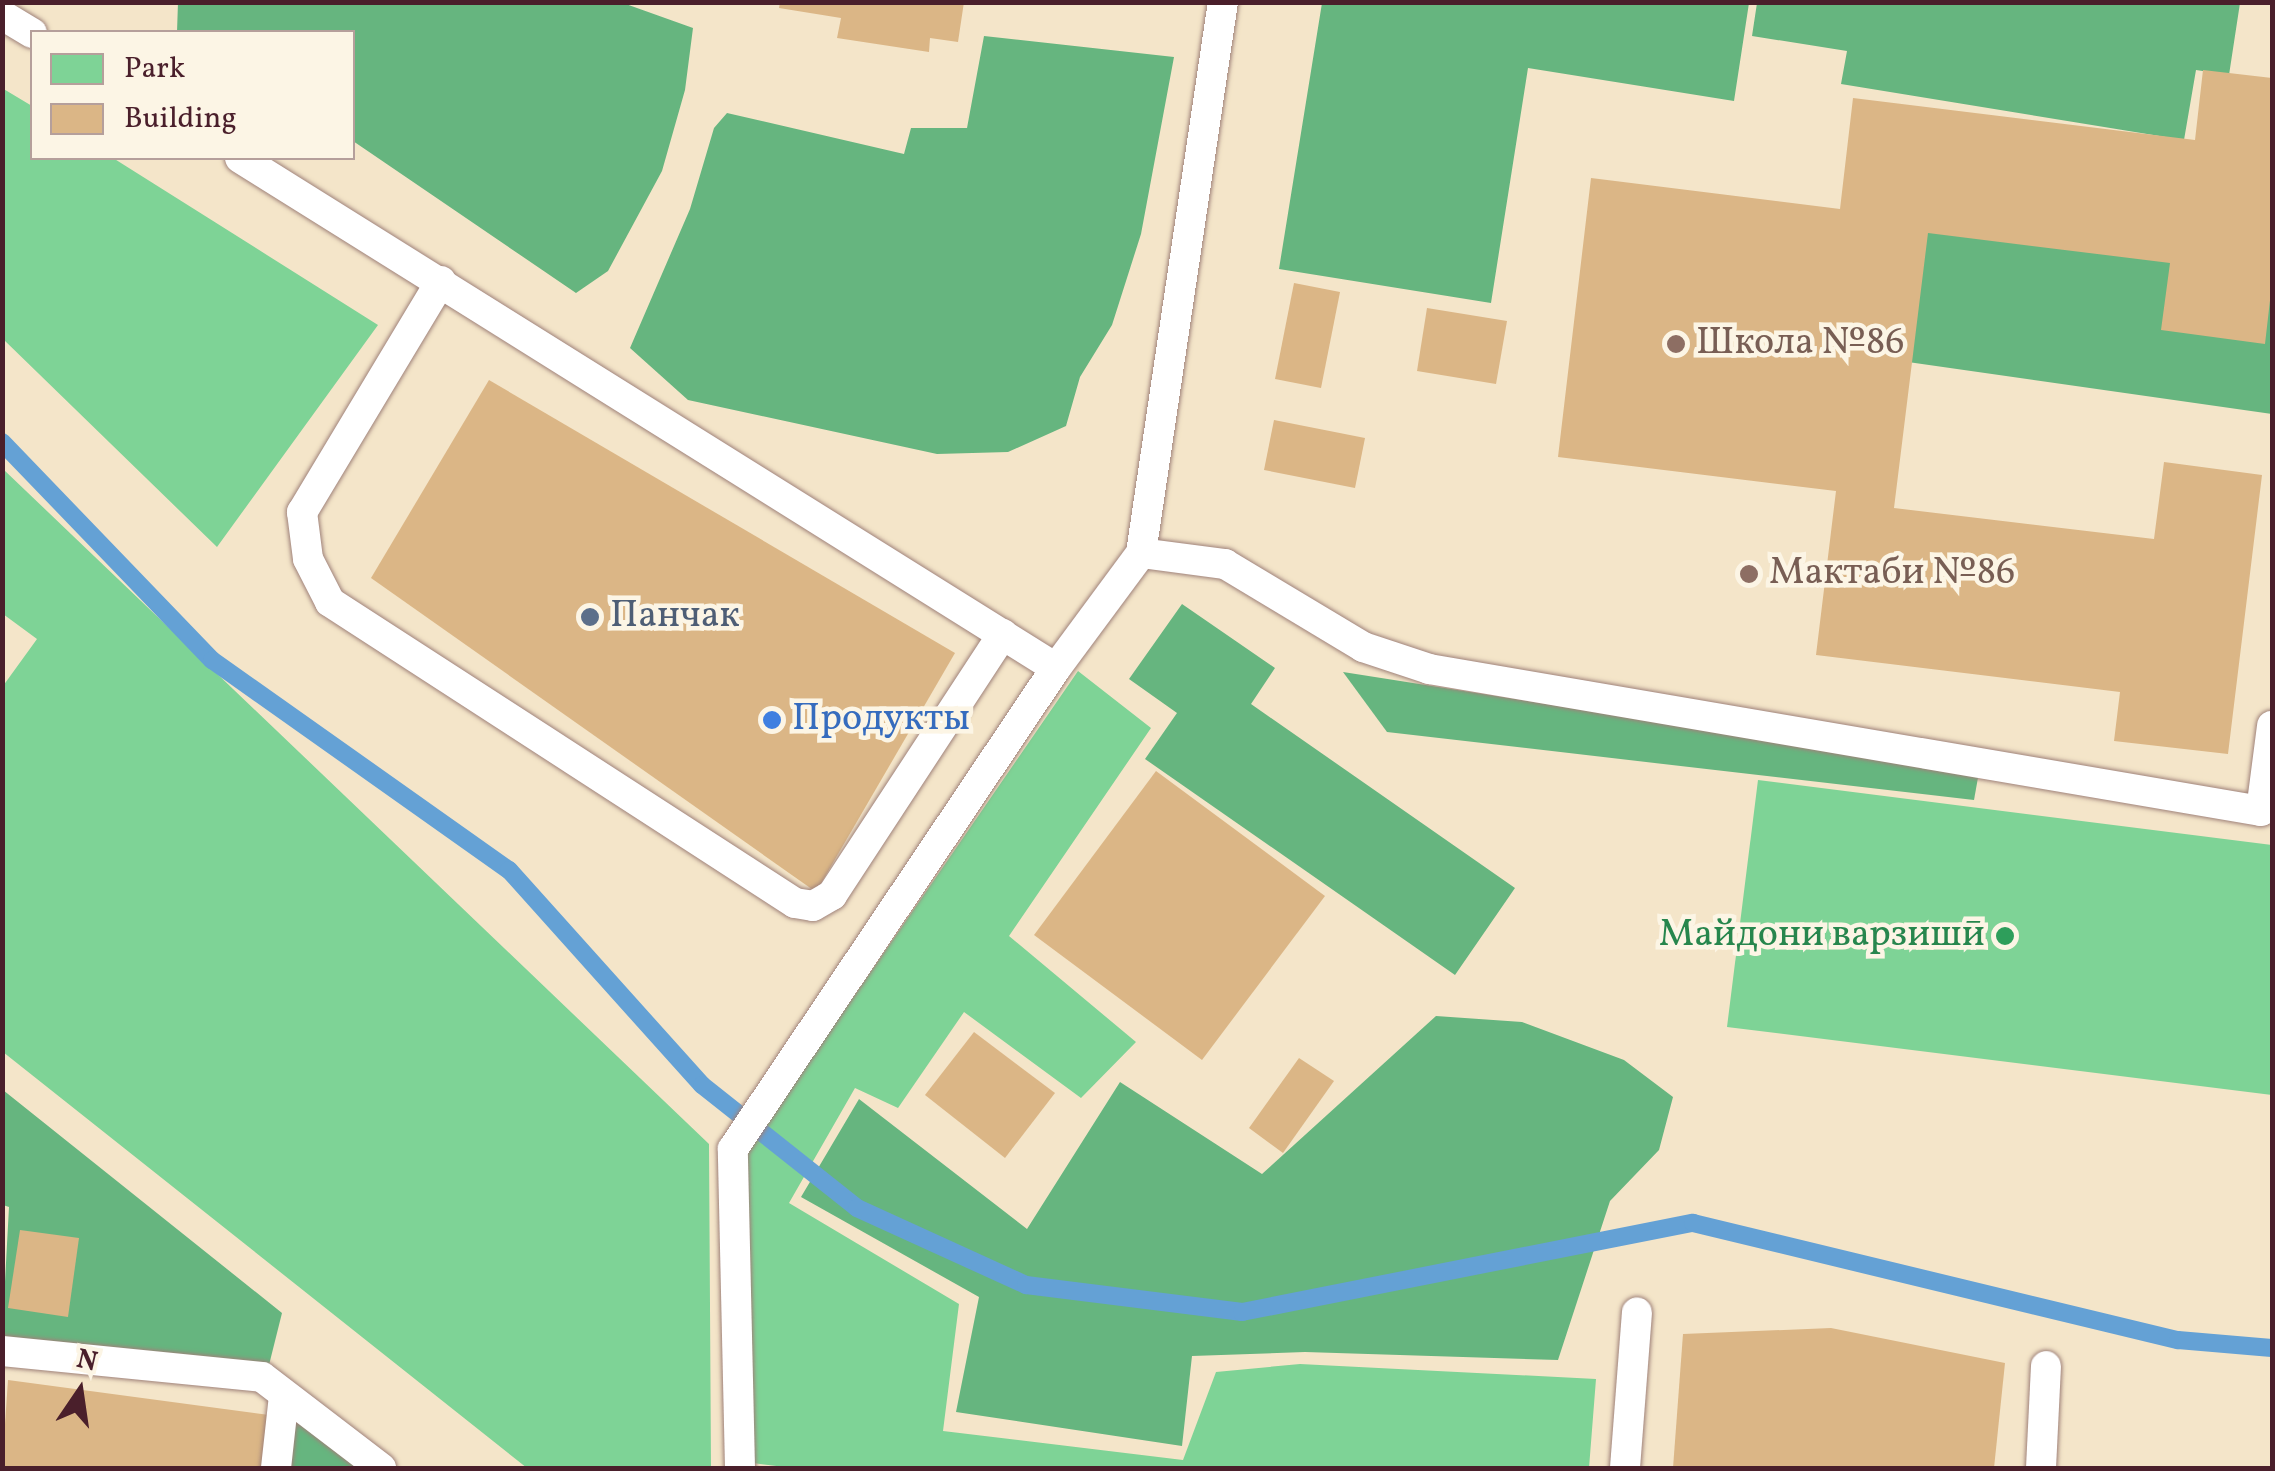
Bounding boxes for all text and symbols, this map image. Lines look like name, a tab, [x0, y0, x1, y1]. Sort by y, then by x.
legend	[30, 30, 355, 160]
text: Park	[124, 48, 185, 90]
text: Building	[124, 98, 237, 140]
place label: Школа №86	[1696, 321, 1904, 367]
marker: Школа №86	[1665, 333, 1687, 355]
place label: Мактаби №86	[1769, 551, 2015, 597]
marker: Мактаби №86	[1738, 563, 1760, 585]
place label: Панчак	[610, 594, 740, 640]
marker: Панчак	[579, 606, 601, 628]
place label: Продукты	[792, 697, 970, 743]
marker: Продукты	[761, 709, 783, 731]
place label: Майдони варзишӣ	[1659, 913, 1985, 959]
marker: Майдони варзишӣ	[1994, 925, 2016, 947]
text: N	[73, 1340, 101, 1383]
north arrow	[30, 1341, 130, 1441]

